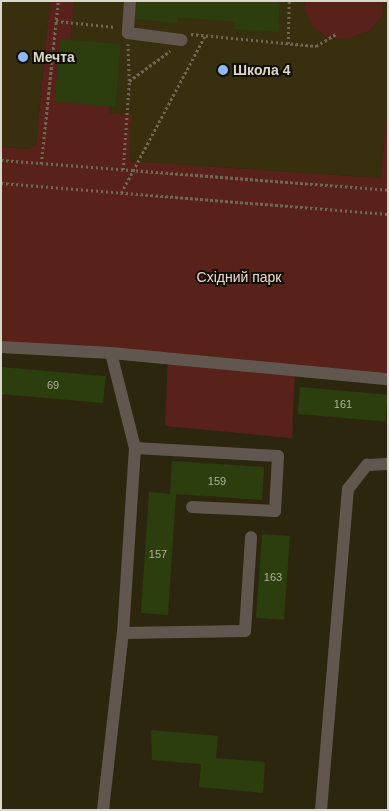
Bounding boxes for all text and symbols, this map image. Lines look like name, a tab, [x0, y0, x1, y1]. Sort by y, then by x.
place label: Мечта	[33, 49, 75, 65]
marker: Мечта	[17, 51, 29, 63]
place label: Школа 4	[233, 62, 290, 78]
marker: Школа 4	[217, 64, 229, 76]
park label: Східний парк	[197, 269, 281, 285]
house number: 69	[47, 378, 59, 392]
house number: 161	[334, 397, 352, 411]
house number: 159	[208, 474, 226, 488]
house number: 157	[149, 547, 167, 561]
house number: 163	[264, 570, 282, 584]

